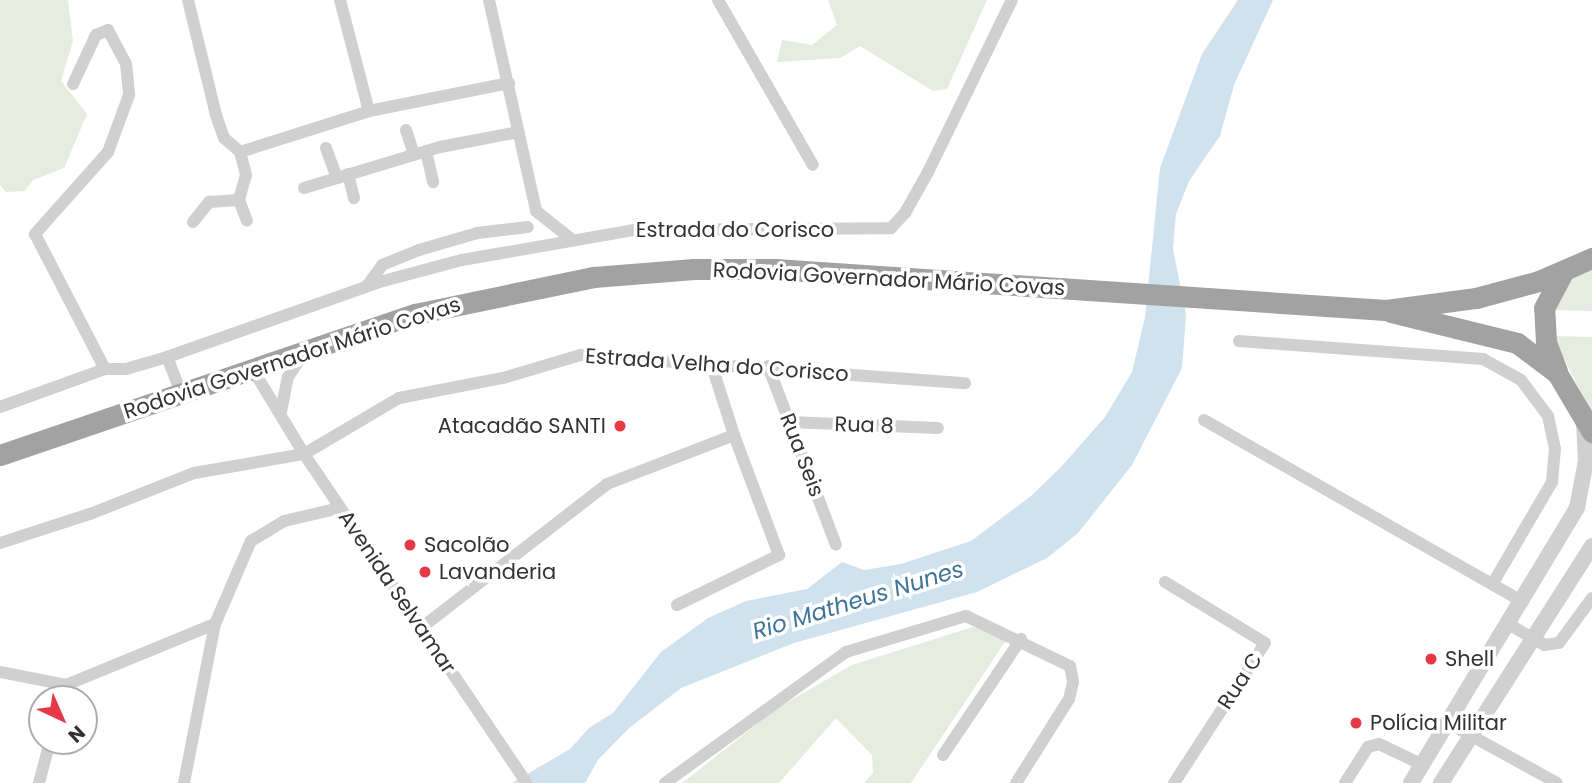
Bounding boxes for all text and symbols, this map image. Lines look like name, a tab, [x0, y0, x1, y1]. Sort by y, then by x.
street label: Estrada do Corisco	[636, 217, 834, 243]
street label: Rodovia Governador Mário Covas	[712, 257, 1066, 301]
street label: Rodovia Governador Mário Covas	[120, 292, 464, 424]
street label: Estrada Velha do Corisco	[584, 343, 850, 387]
street label: Rua Seis	[775, 410, 829, 500]
street label: Rua 8	[834, 411, 894, 439]
place label: Atacadão SANTI	[438, 413, 606, 439]
marker: Atacadão SANTI	[612, 418, 628, 434]
street label: Avenida Selvamar	[333, 505, 461, 679]
place label: Sacolão	[424, 532, 510, 558]
marker: Sacolão	[402, 537, 418, 553]
water label: Rio Matheus Nunes	[749, 555, 967, 645]
place label: Lavanderia	[439, 559, 556, 585]
marker: Lavanderia	[417, 564, 433, 580]
place label: Shell	[1445, 646, 1494, 672]
street label: Rua C	[1212, 648, 1268, 714]
marker: Shell	[1423, 651, 1439, 667]
north arrow	[28, 685, 98, 755]
place label: Polícia Militar	[1370, 710, 1507, 736]
marker: Polícia Militar	[1348, 715, 1364, 731]
text: N	[62, 719, 91, 749]

